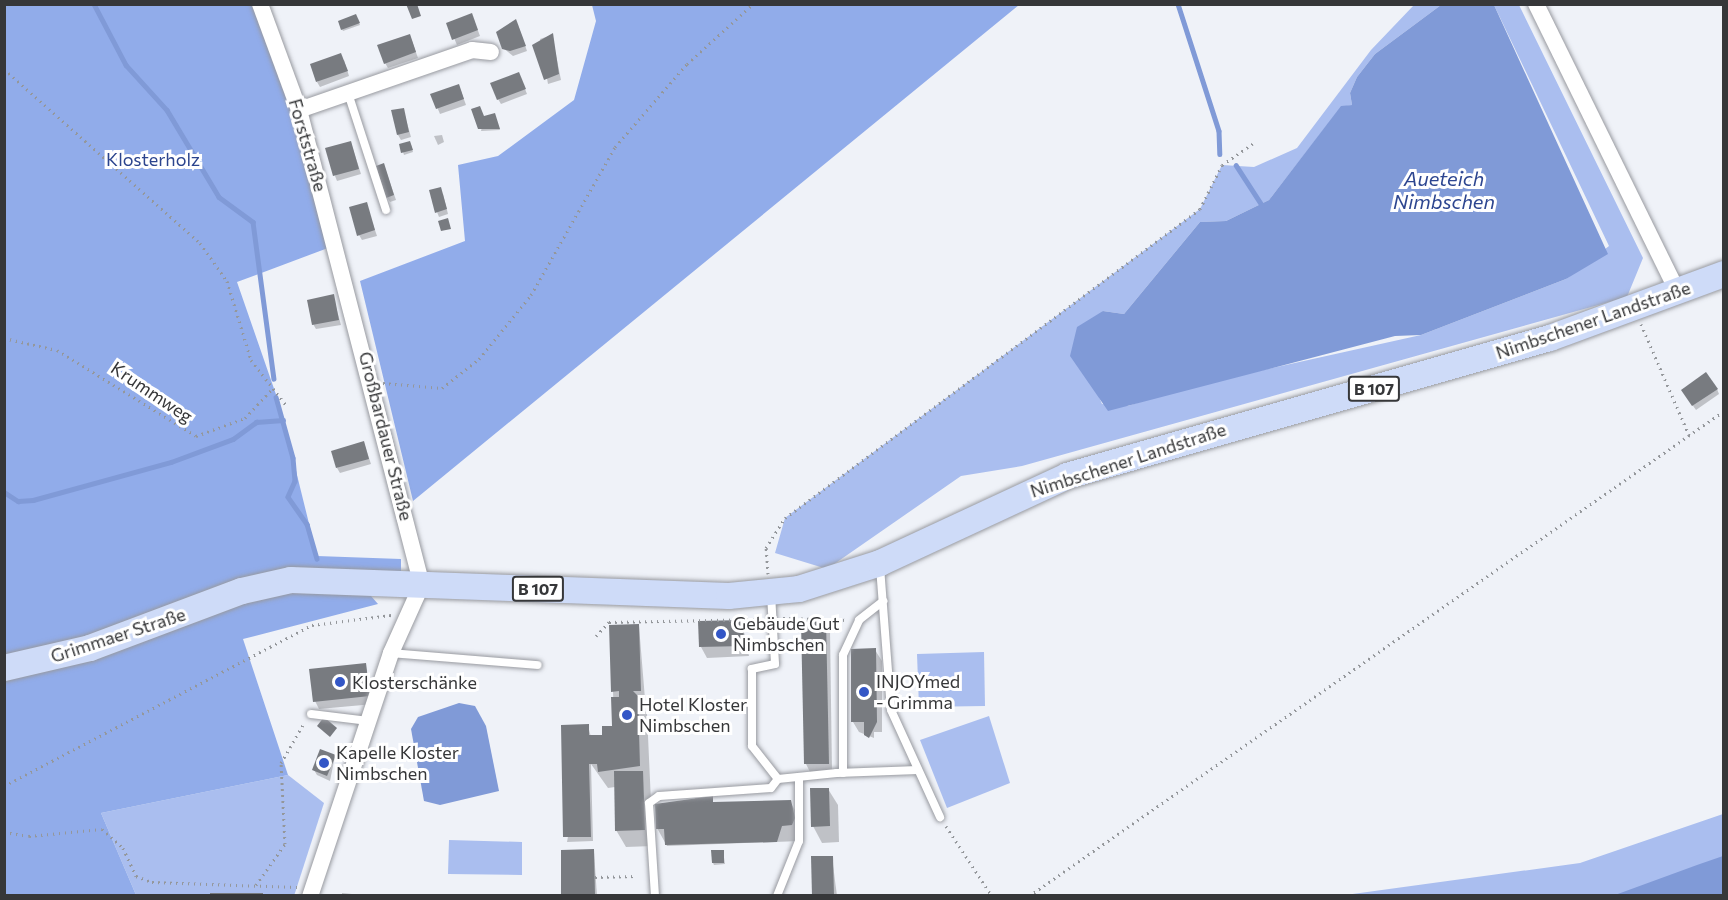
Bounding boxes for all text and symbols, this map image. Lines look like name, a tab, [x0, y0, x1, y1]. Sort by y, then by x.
street label: Forststraße	[284, 96, 332, 194]
park label: Klosterholz	[106, 148, 200, 170]
water label: Aueteich Nimbschen	[1393, 166, 1495, 213]
street label: Nimbschener Landstraße	[1493, 277, 1693, 363]
street label: Großbardauer Straße	[355, 349, 417, 523]
street label: Krummweg	[107, 357, 197, 427]
road number: B 107	[1347, 376, 1401, 402]
street label: Nimbschener Landstraße	[1027, 418, 1229, 502]
road number: B 107	[511, 576, 565, 602]
street label: Grimmaer Straße	[48, 603, 188, 667]
place label: Gebäude Gut Nimbschen	[733, 613, 840, 656]
marker: Gebäude Gut Nimbschen	[714, 627, 728, 641]
place label: Klosterschänke	[352, 671, 477, 693]
place label: INJOYmed - Grimma	[876, 671, 960, 714]
marker: Klosterschänke	[333, 675, 347, 689]
marker: INJOYmed - Grimma	[857, 685, 871, 699]
place label: Hotel Kloster Nimbschen	[639, 694, 747, 736]
marker: Hotel Kloster Nimbschen	[620, 708, 634, 722]
place label: Kapelle Kloster Nimbschen	[336, 742, 459, 784]
marker: Kapelle Kloster Nimbschen	[317, 756, 331, 770]

